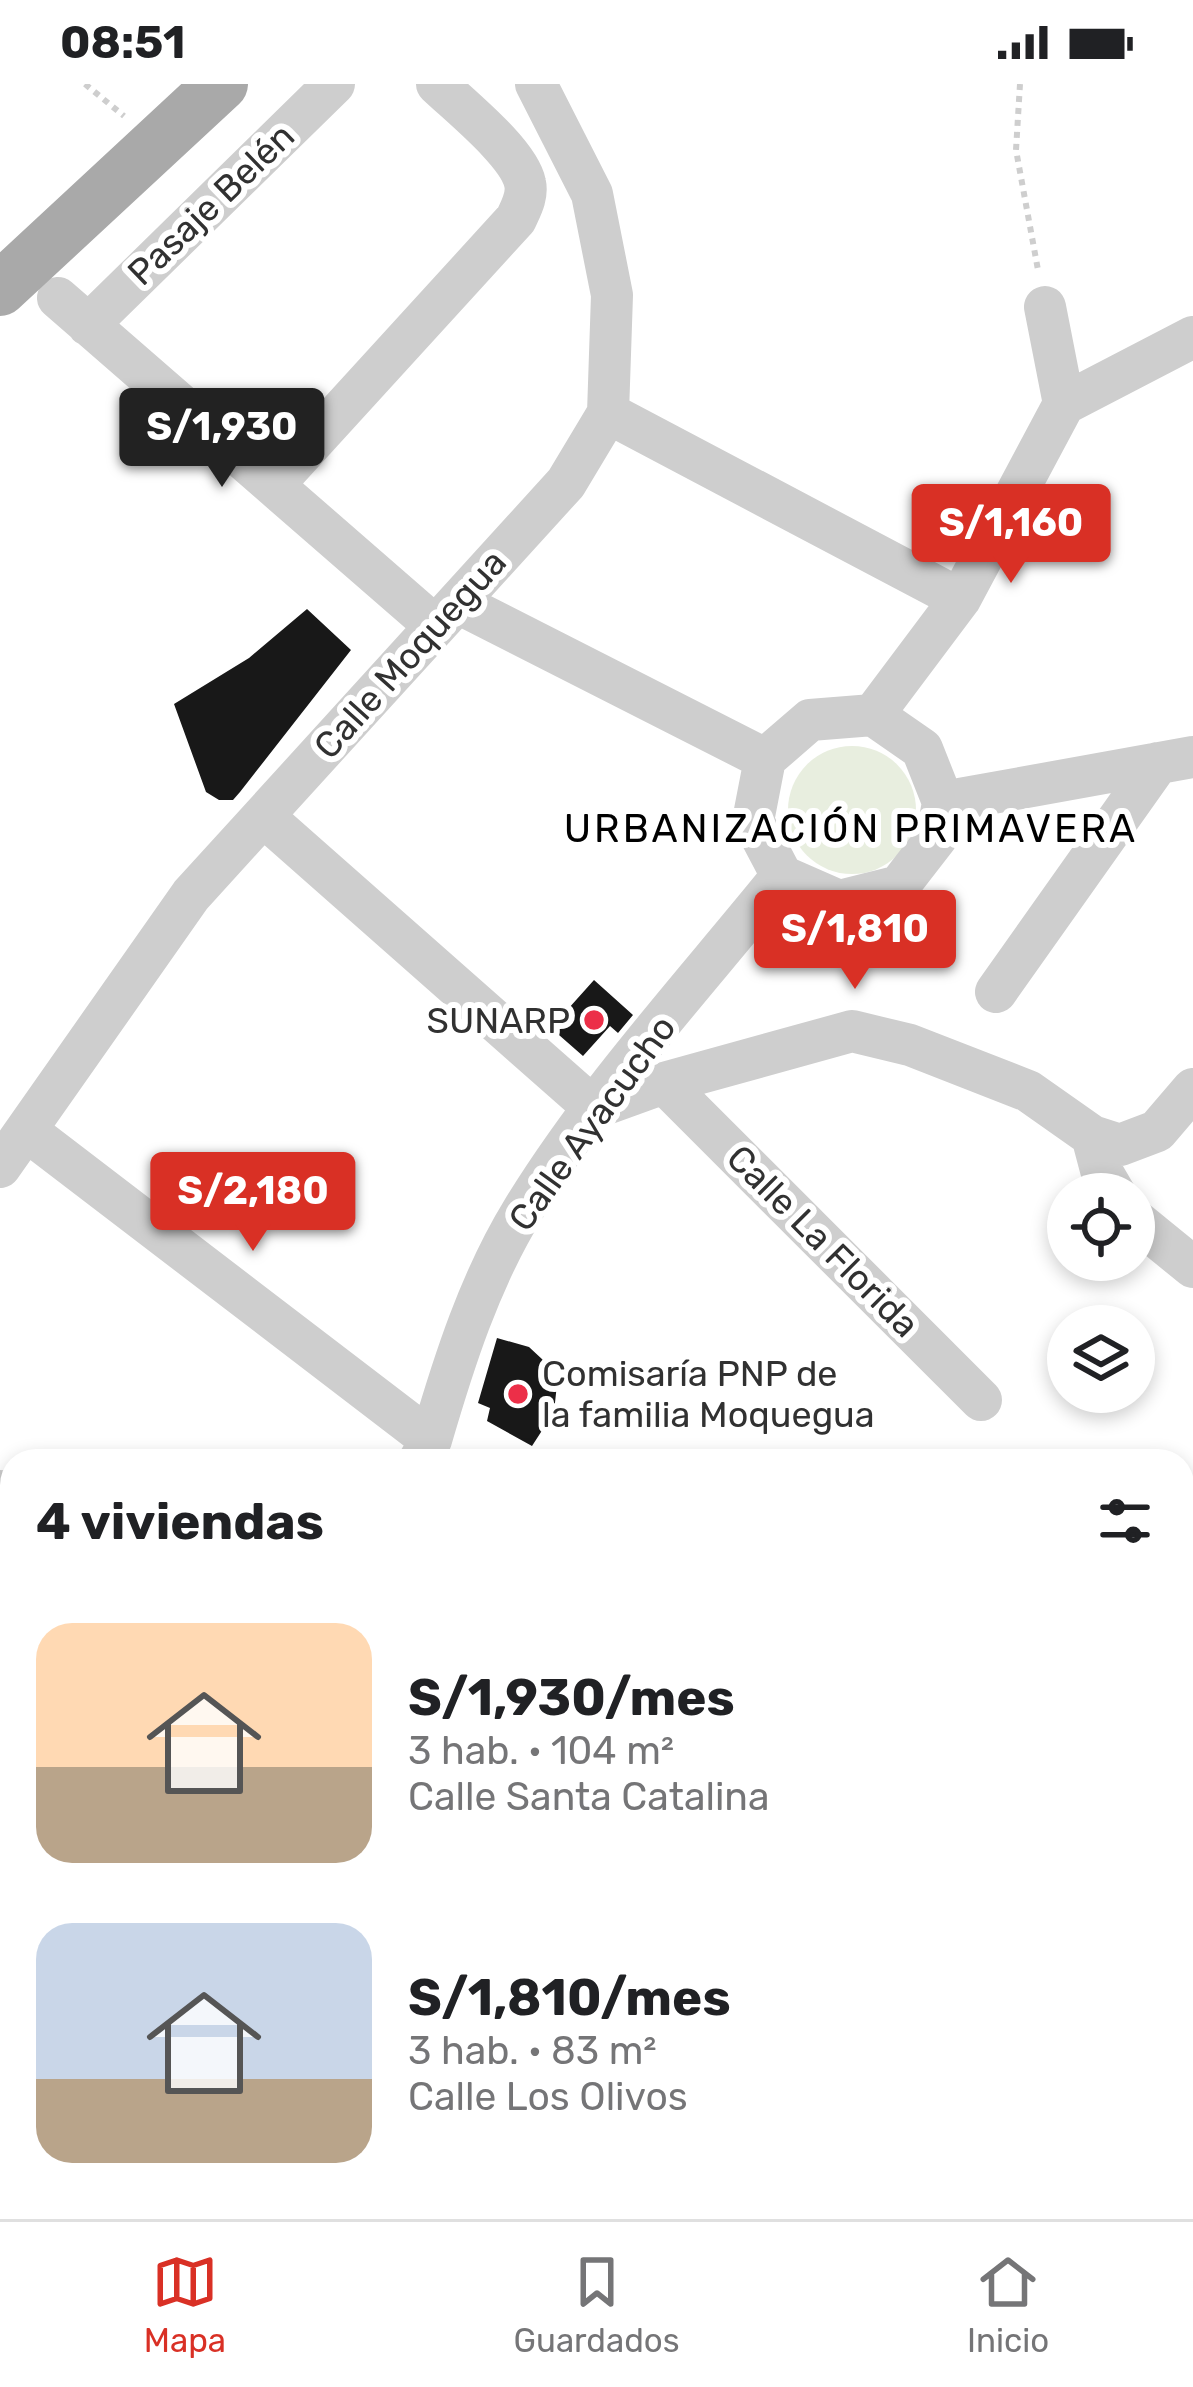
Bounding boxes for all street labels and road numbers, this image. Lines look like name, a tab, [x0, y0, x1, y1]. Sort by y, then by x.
street label: Pasaje Belén	[119, 114, 303, 294]
street label: Calle Moquegua	[305, 541, 515, 767]
street label: Calle Ayacucho	[500, 1007, 684, 1239]
street label: Calle La Florida	[718, 1136, 928, 1346]

